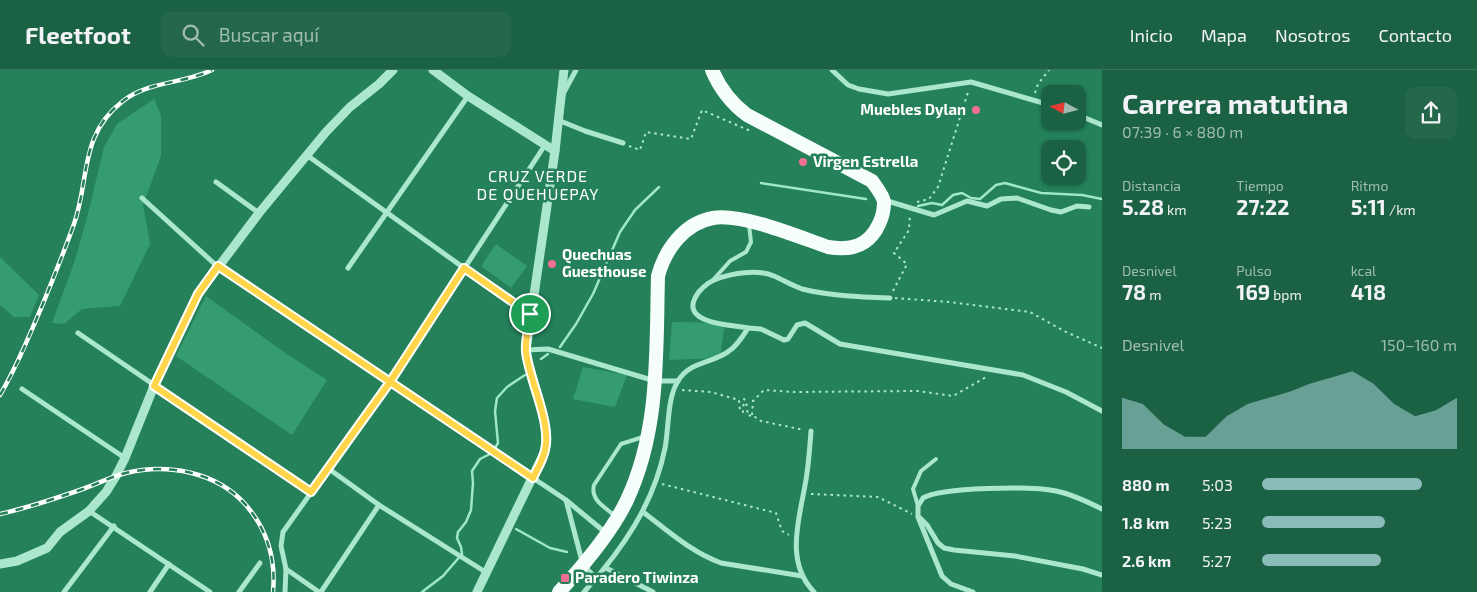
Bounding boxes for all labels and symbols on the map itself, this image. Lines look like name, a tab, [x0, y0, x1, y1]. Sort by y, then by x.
north arrow	[1041, 85, 1086, 130]
place label: Muebles Dylan	[860, 100, 966, 119]
marker: Muebles Dylan	[970, 104, 982, 116]
place label: Virgen Estrella	[813, 152, 918, 170]
marker: Virgen Estrella	[797, 156, 809, 168]
district label: CRUZ VERDE DE QUEHUEPAY	[477, 166, 599, 204]
place label: Quechuas Guesthouse	[562, 245, 646, 280]
marker: Quechuas Guesthouse	[546, 258, 558, 270]
pin	[509, 293, 551, 335]
place label: Paradero Tiwinza	[575, 568, 699, 586]
marker: Paradero Tiwinza	[559, 572, 571, 584]

